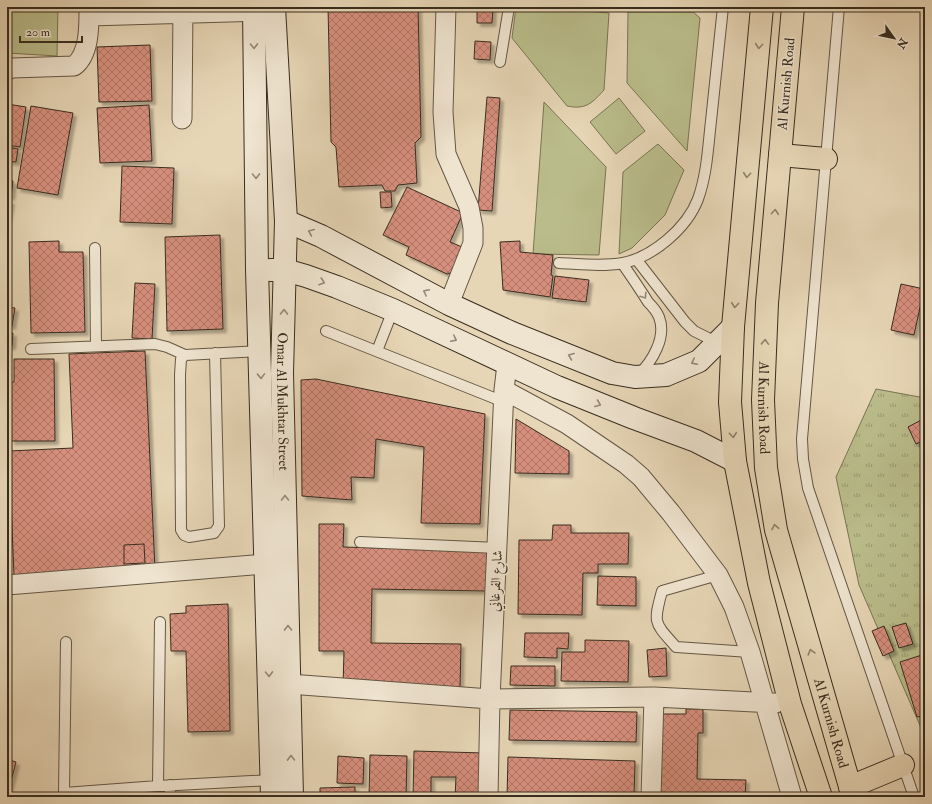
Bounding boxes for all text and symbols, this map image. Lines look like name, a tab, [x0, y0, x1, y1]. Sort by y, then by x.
scale bar	[20, 18, 82, 44]
north arrow	[874, 18, 914, 58]
text: 20 m	[26, 25, 51, 40]
text: N	[893, 35, 911, 52]
street label: Al Kurnish Road	[773, 37, 799, 132]
one-way arrow	[250, 43, 258, 49]
one-way arrow	[755, 43, 764, 49]
one-way arrow	[743, 172, 752, 178]
one-way arrow	[252, 173, 260, 179]
one-way arrow	[770, 209, 779, 215]
one-way arrow	[308, 229, 316, 237]
one-way arrow	[319, 277, 326, 285]
one-way arrow	[423, 289, 430, 297]
one-way arrow	[639, 291, 646, 298]
one-way arrow	[731, 302, 740, 308]
one-way arrow	[280, 309, 288, 315]
street label: Omar Al Mukhtar Street	[273, 332, 293, 471]
one-way arrow	[450, 334, 457, 342]
one-way arrow	[761, 339, 769, 345]
one-way arrow	[567, 353, 574, 361]
one-way arrow	[691, 357, 698, 365]
street label: Al Kurnish Road	[754, 360, 774, 455]
one-way arrow	[256, 373, 265, 379]
one-way arrow	[595, 399, 602, 407]
one-way arrow	[729, 432, 738, 438]
one-way arrow	[281, 495, 290, 501]
one-way arrow	[772, 524, 780, 530]
street label: شارع الفرغاني	[486, 550, 509, 612]
one-way arrow	[284, 625, 292, 631]
one-way arrow	[807, 649, 816, 656]
one-way arrow	[265, 671, 273, 677]
street label: Al Kurnish Road	[810, 675, 853, 770]
one-way arrow	[286, 755, 295, 761]

